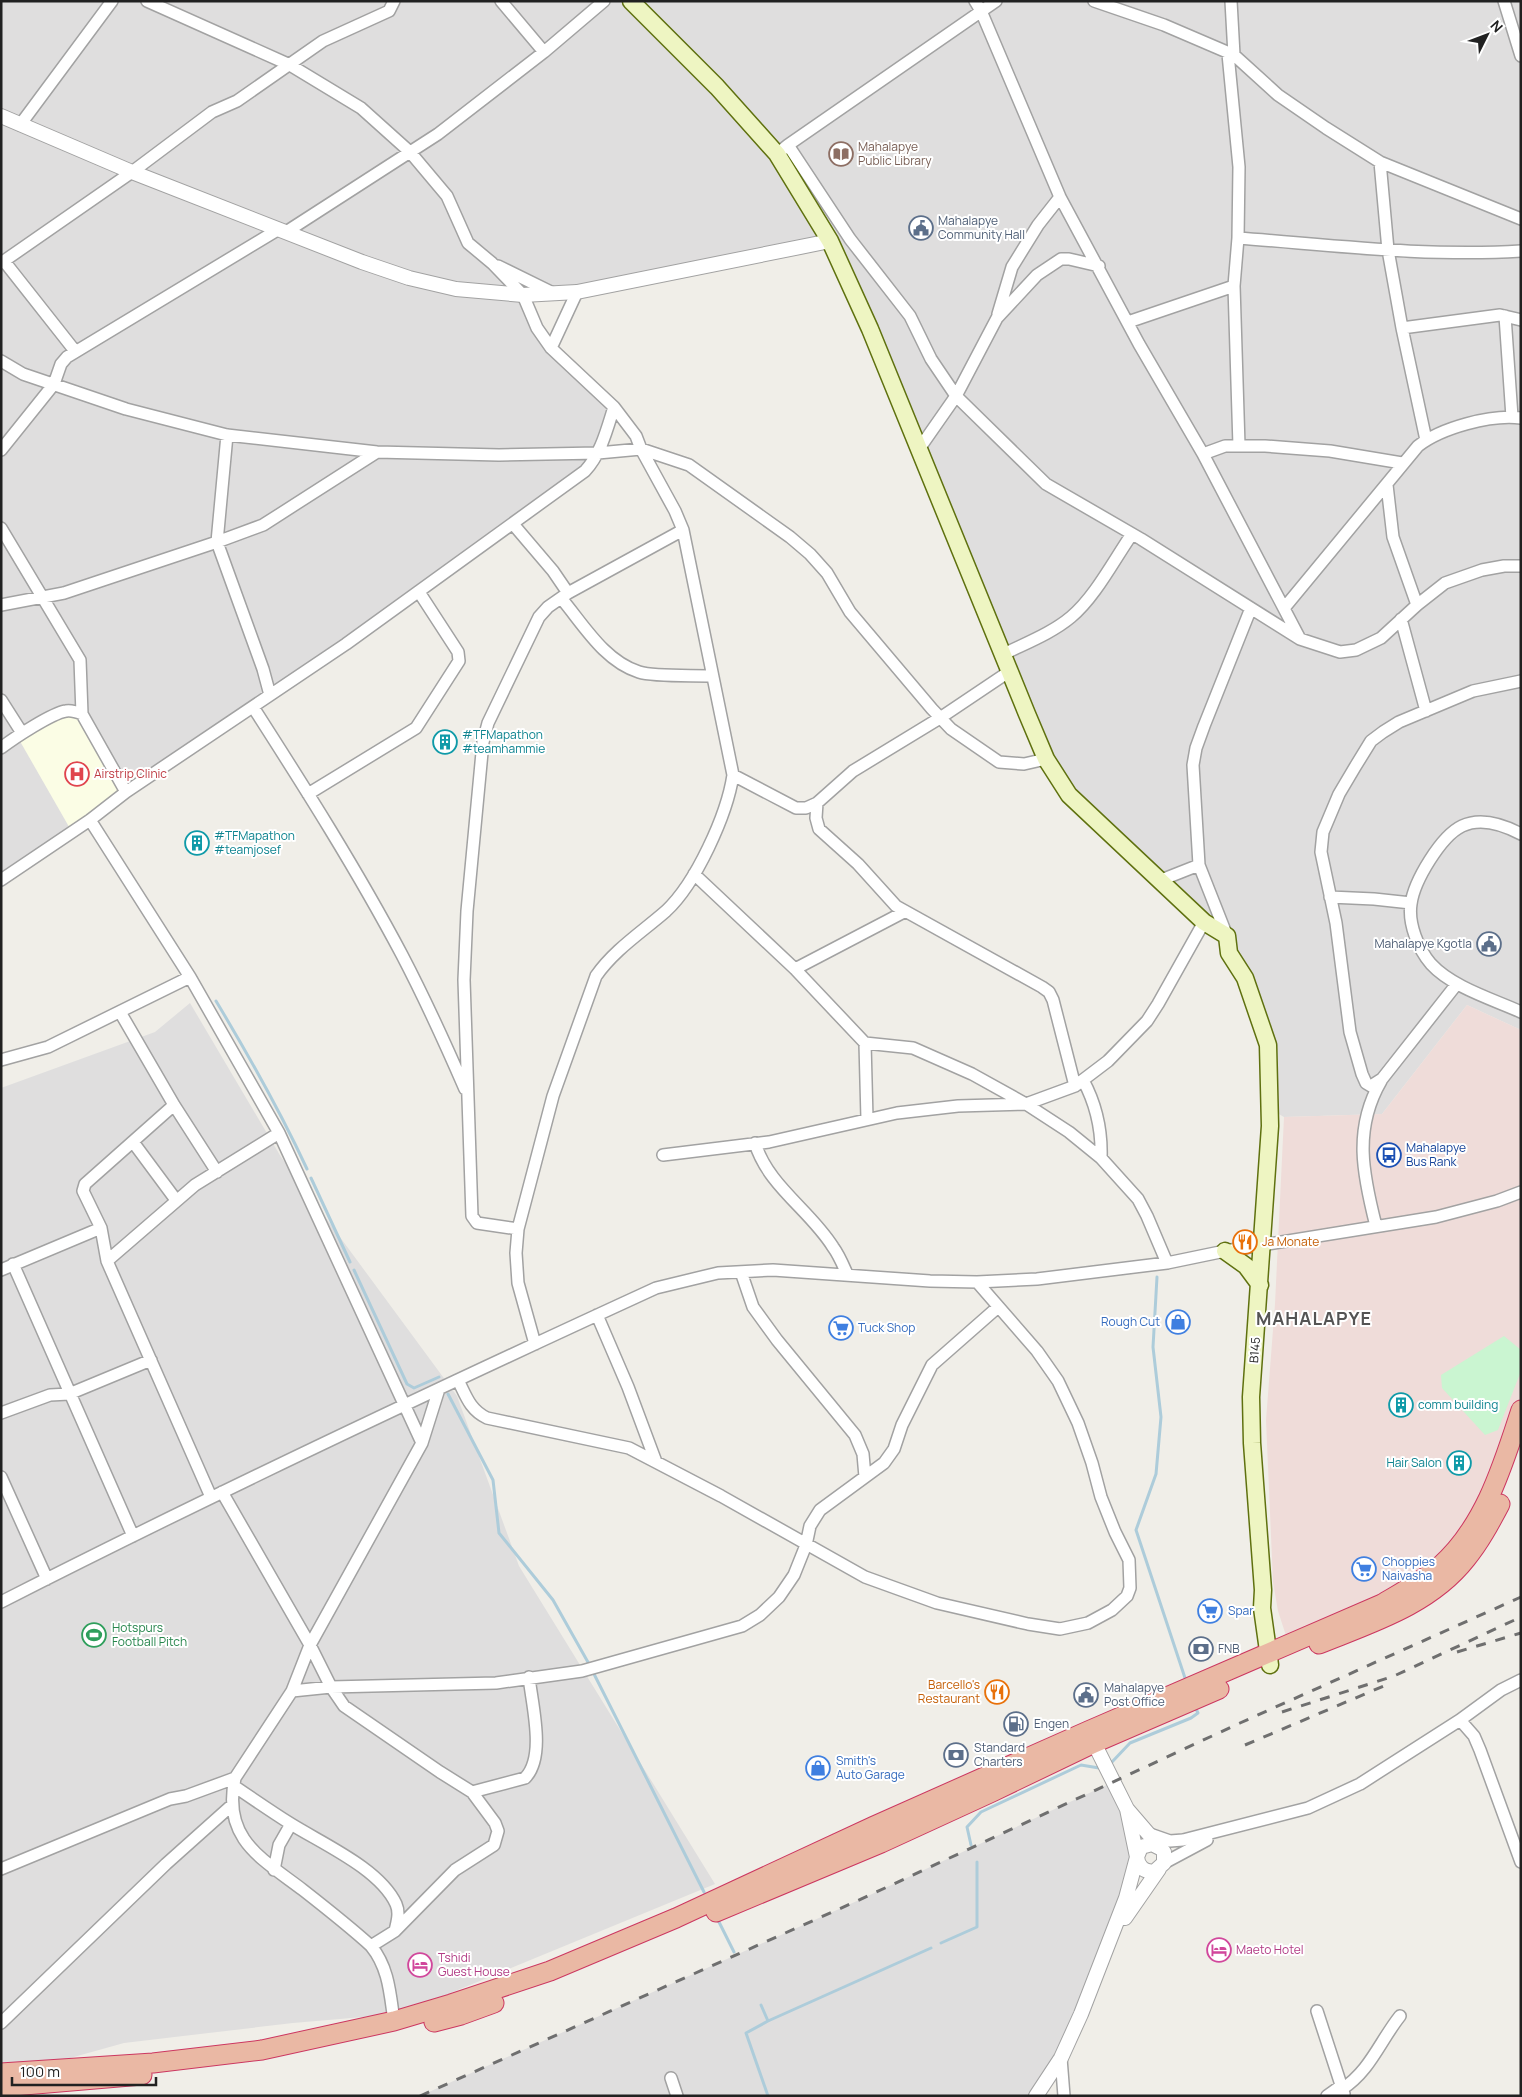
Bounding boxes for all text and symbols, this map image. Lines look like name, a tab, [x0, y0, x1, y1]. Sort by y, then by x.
north arrow	[1462, 10, 1512, 60]
text: N	[1487, 16, 1507, 36]
place label: Mahalapye Public Library	[858, 138, 932, 169]
library icon: Mahalapye Public Library	[828, 141, 854, 167]
place label: Mahalapye Community Hall	[938, 212, 1025, 243]
public building icon: Mahalapye Community Hall	[908, 215, 934, 241]
place label: #TFMapathon #teamhammie	[462, 726, 545, 757]
building icon: #TFMapathon #teamhammie	[432, 729, 458, 755]
hospital icon: Airstrip Clinic	[64, 761, 90, 787]
place label: Airstrip Clinic	[94, 765, 167, 782]
place label: #TFMapathon #teamjosef	[214, 827, 295, 858]
building icon: #TFMapathon #teamjosef	[184, 830, 210, 856]
public building icon: Mahalapye Kgotla	[1476, 931, 1502, 957]
place label: Mahalapye Kgotla	[1374, 935, 1472, 952]
place label: Mahalapye Bus Rank	[1406, 1139, 1466, 1170]
bus stop icon: Mahalapye Bus Rank	[1376, 1142, 1402, 1168]
restaurant icon: Ja Monate	[1232, 1229, 1258, 1255]
place label: Ja Monate	[1262, 1233, 1319, 1250]
district label: MAHALAPYE	[1256, 1306, 1372, 1330]
shop icon: Rough Cut	[1165, 1309, 1191, 1335]
place label: Rough Cut	[1101, 1313, 1160, 1330]
supermarket icon: Tuck Shop	[828, 1315, 854, 1341]
place label: Tuck Shop	[858, 1319, 915, 1336]
street label: B145	[1245, 1336, 1264, 1364]
building icon: comm building	[1388, 1392, 1414, 1418]
place label: comm building	[1418, 1396, 1498, 1413]
building icon: Hair Salon	[1446, 1450, 1472, 1476]
place label: Hair Salon	[1386, 1454, 1442, 1471]
place label: Choppies Naivasha	[1382, 1553, 1435, 1584]
supermarket icon: Choppies Naivasha	[1351, 1556, 1377, 1582]
supermarket icon: Spar	[1197, 1598, 1223, 1624]
place label: Spar	[1228, 1602, 1254, 1619]
place label: Hotspurs Football Pitch	[112, 1619, 187, 1650]
sports icon: Hotspurs Football Pitch	[81, 1622, 107, 1648]
bank icon: FNB	[1188, 1636, 1214, 1662]
place label: FNB	[1218, 1640, 1240, 1657]
place label: Barcello's Restaurant	[918, 1676, 980, 1707]
restaurant icon: Barcello's Restaurant	[984, 1679, 1010, 1705]
place label: Mahalapye Post Office	[1104, 1679, 1165, 1710]
public building icon: Mahalapye Post Office	[1073, 1682, 1099, 1708]
fuel station icon: Engen	[1003, 1711, 1029, 1737]
place label: Engen	[1034, 1715, 1069, 1732]
place label: Standard Charters	[974, 1739, 1025, 1770]
bank icon: Standard Charters	[943, 1742, 969, 1768]
place label: Smith's Auto Garage	[836, 1752, 905, 1783]
shop icon: Smith's Auto Garage	[805, 1755, 831, 1781]
hotel icon: Maeto Hotel	[1206, 1937, 1232, 1963]
place label: Maeto Hotel	[1236, 1941, 1304, 1958]
place label: Tshidi Guest House	[438, 1949, 510, 1980]
hotel icon: Tshidi Guest House	[407, 1952, 433, 1978]
scale bar	[12, 2054, 156, 2086]
text: 100 m	[20, 2061, 60, 2082]

